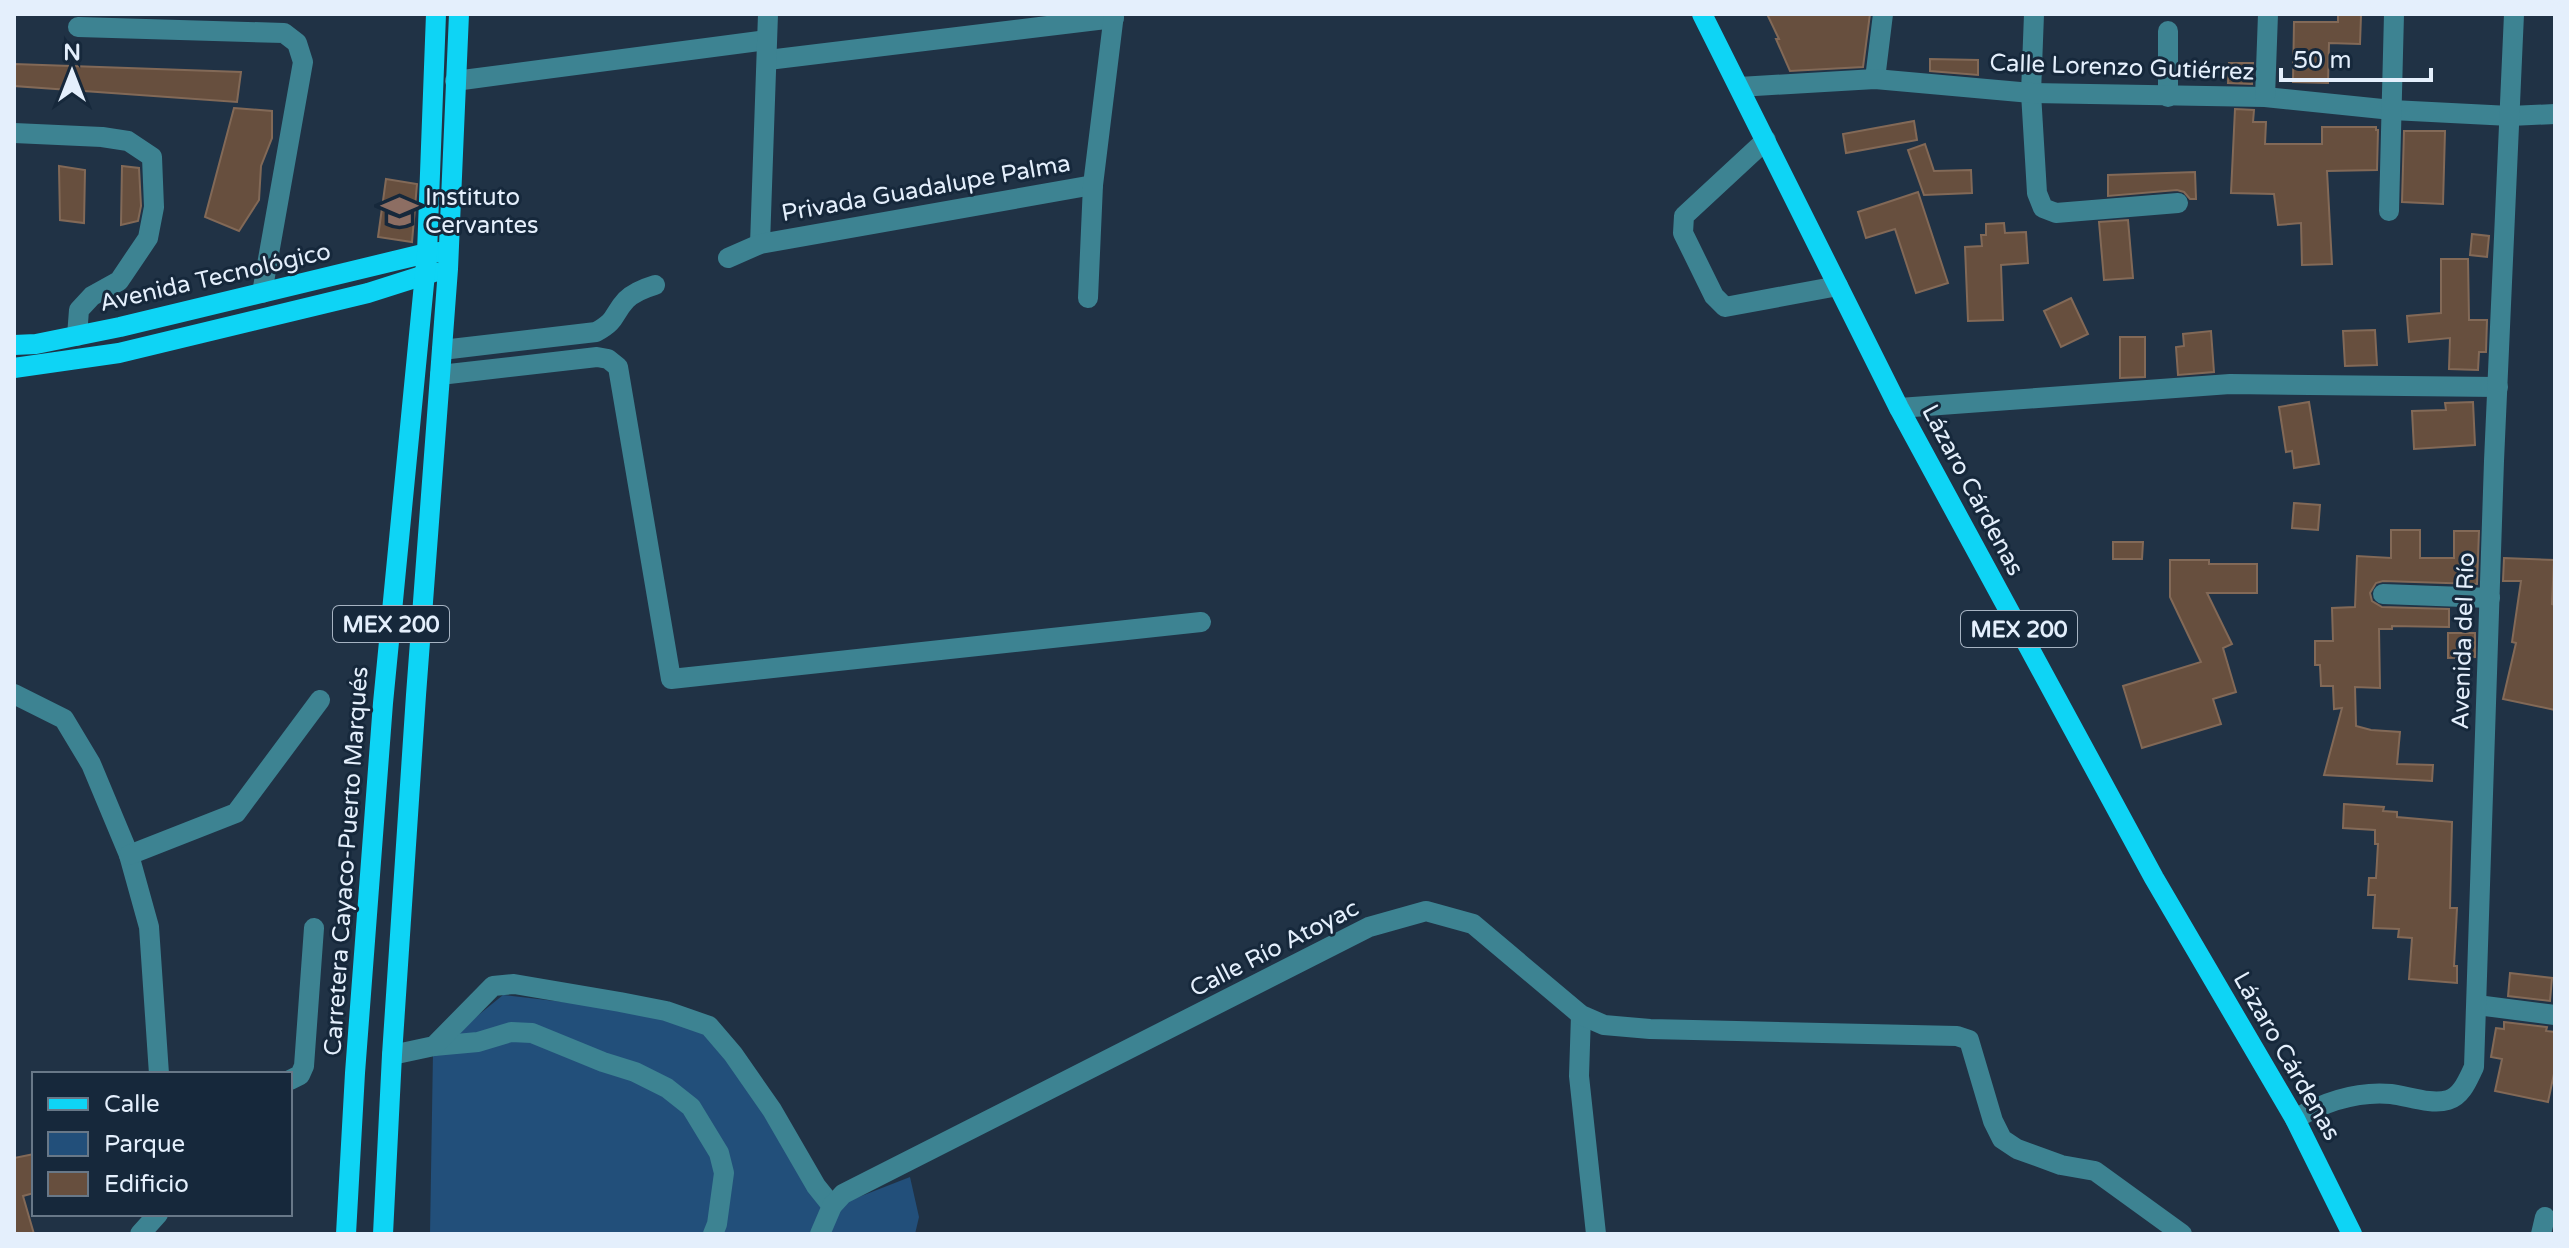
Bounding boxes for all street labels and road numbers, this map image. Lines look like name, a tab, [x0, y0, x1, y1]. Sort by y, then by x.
street label: Calle Lorenzo Gutiérrez	[1989, 48, 2255, 87]
street label: Privada Guadalupe Palma	[779, 149, 1073, 228]
street label: Avenida Tecnológico	[97, 237, 333, 318]
street label: Lázaro Cárdenas	[1915, 400, 2030, 581]
street label: Avenida del Río	[2446, 552, 2481, 730]
road number: MEX 200	[333, 606, 449, 642]
road number: MEX 200	[1961, 611, 2077, 647]
street label: Carretera Cayaco-Puerto Marqués	[318, 665, 375, 1057]
street label: Calle Río Atoyac	[1185, 893, 1364, 1004]
street label: Lázaro Cárdenas	[2227, 967, 2347, 1146]

